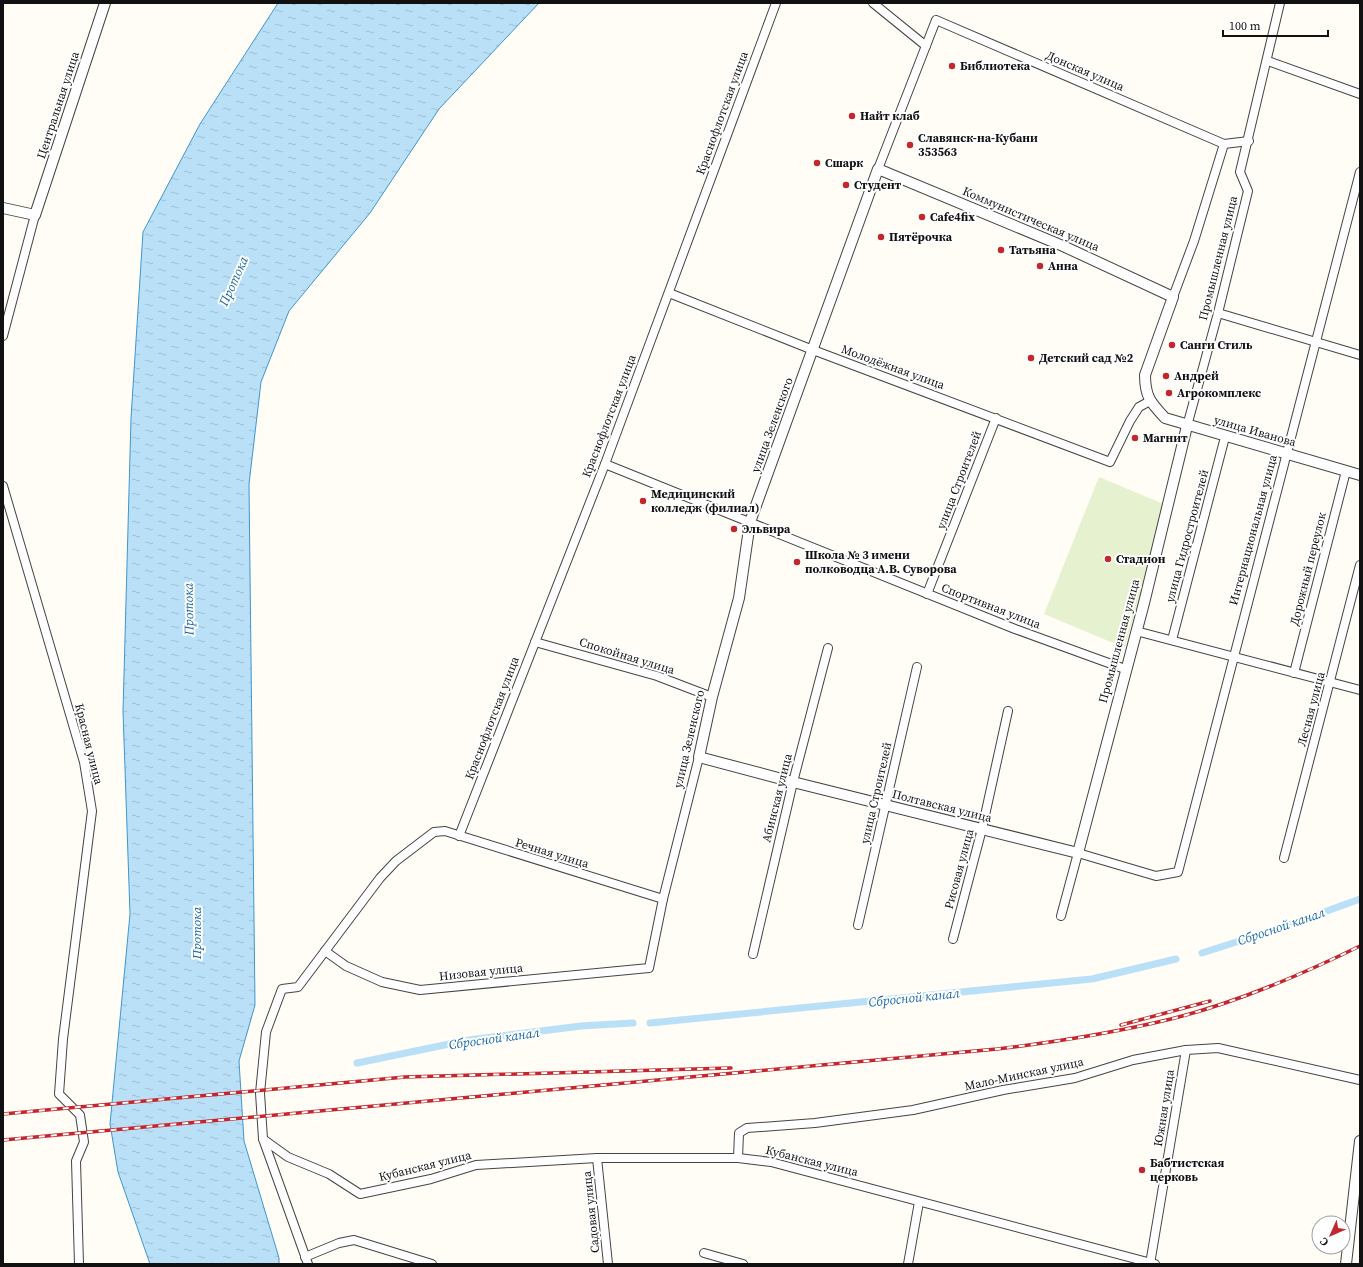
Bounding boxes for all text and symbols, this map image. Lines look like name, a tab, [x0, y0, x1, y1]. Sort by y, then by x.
scale bar	[1223, 12, 1328, 38]
text: 100 m	[1229, 18, 1261, 34]
street label: Донская улица	[1043, 47, 1127, 95]
street label: Краснофлотская улица	[692, 48, 752, 177]
street label: Центральная улица	[33, 49, 83, 161]
place label: Библиотека	[960, 58, 1031, 74]
marker: Библиотека	[947, 61, 957, 71]
place label: Найт клаб	[860, 108, 920, 124]
marker: Найт клаб	[847, 111, 857, 121]
place label: Славянск-на-Кубани 353563	[918, 130, 1038, 160]
marker: Славянск-на-Кубани 353563	[905, 140, 915, 150]
place label: Сшарк	[825, 155, 863, 171]
marker: Сшарк	[812, 158, 822, 168]
place label: Студент	[854, 177, 902, 193]
marker: Студент	[841, 180, 851, 190]
street label: Коммунистическая улица	[960, 183, 1103, 255]
street label: Промышленная улица	[1195, 193, 1241, 322]
place label: Cafe4fix	[930, 209, 975, 225]
marker: Cafe4fix	[917, 212, 927, 222]
place label: Пятёрочка	[889, 229, 953, 245]
marker: Пятёрочка	[876, 232, 886, 242]
place label: Татьяна	[1009, 242, 1057, 258]
marker: Татьяна	[996, 245, 1006, 255]
water label: Протока	[215, 254, 252, 310]
place label: Анна	[1048, 258, 1079, 274]
marker: Анна	[1035, 261, 1045, 271]
place label: Санги Стиль	[1180, 337, 1253, 353]
marker: Санги Стиль	[1167, 340, 1177, 350]
street label: Молодёжная улица	[839, 341, 948, 393]
place label: Детский сад №2	[1039, 350, 1134, 366]
street label: Краснофлотская улица	[578, 352, 640, 480]
marker: Детский сад №2	[1026, 353, 1036, 363]
place label: Андрей	[1174, 368, 1219, 384]
marker: Андрей	[1161, 371, 1171, 381]
street label: улица Зеленского	[747, 375, 797, 475]
place label: Агрокомплекс	[1177, 385, 1261, 401]
marker: Агрокомплекс	[1164, 388, 1174, 398]
street label: улица Иванова	[1212, 412, 1299, 451]
street label: улица Строителей	[933, 428, 985, 531]
place label: Магнит	[1143, 430, 1188, 446]
marker: Магнит	[1130, 433, 1140, 443]
street label: Интернациональная улица	[1225, 452, 1281, 607]
street label: улица Гидростроителей	[1162, 467, 1213, 604]
place label: Медицинский колледж (филиал)	[651, 486, 760, 516]
marker: Медицинский колледж (филиал)	[638, 496, 648, 506]
street label: Дорожный переулок	[1286, 510, 1330, 627]
place label: Эльвира	[742, 521, 791, 537]
marker: Эльвира	[729, 524, 739, 534]
place label: Школа № 3 имени полководца А.В. Суворова	[805, 547, 957, 577]
place label: Стадион	[1116, 551, 1166, 567]
marker: Стадион	[1103, 554, 1113, 564]
marker: Школа № 3 имени полководца А.В. Суворова	[792, 557, 802, 567]
street label: Промышленная улица	[1095, 576, 1143, 705]
street label: Спортивная улица	[939, 580, 1044, 633]
water label: Протока	[180, 582, 197, 636]
street label: Спокойная улица	[577, 634, 677, 678]
street label: Краснофлотская улица	[461, 654, 523, 782]
street label: Лесная улица	[1293, 669, 1329, 748]
street label: улица Зеленского	[670, 688, 708, 790]
street label: Красная улица	[71, 702, 107, 787]
street label: улица Строителей	[856, 740, 896, 846]
street label: Абинская улица	[758, 751, 796, 844]
street label: Полтавская улица	[890, 786, 994, 826]
street label: Рисовая улица	[941, 826, 978, 911]
street label: Речная улица	[513, 834, 592, 872]
water label: Сбросной канал	[1235, 903, 1328, 949]
water label: Протока	[188, 906, 205, 960]
street label: Низовая улица	[438, 960, 525, 984]
water label: Сбросной канал	[868, 984, 961, 1011]
water label: Сбросной канал	[448, 1024, 541, 1053]
street label: Мало-Минская улица	[963, 1053, 1086, 1094]
street label: Южная улица	[1150, 1068, 1178, 1148]
street label: Кубанская улица	[764, 1142, 861, 1180]
street label: Кубанская улица	[377, 1147, 474, 1185]
place label: Бабтистская церковь	[1150, 1155, 1224, 1185]
marker: Бабтистская церковь	[1137, 1165, 1147, 1175]
street label: Садовая улица	[579, 1169, 603, 1254]
north arrow	[1311, 1215, 1351, 1255]
text: С	[1316, 1234, 1332, 1249]

